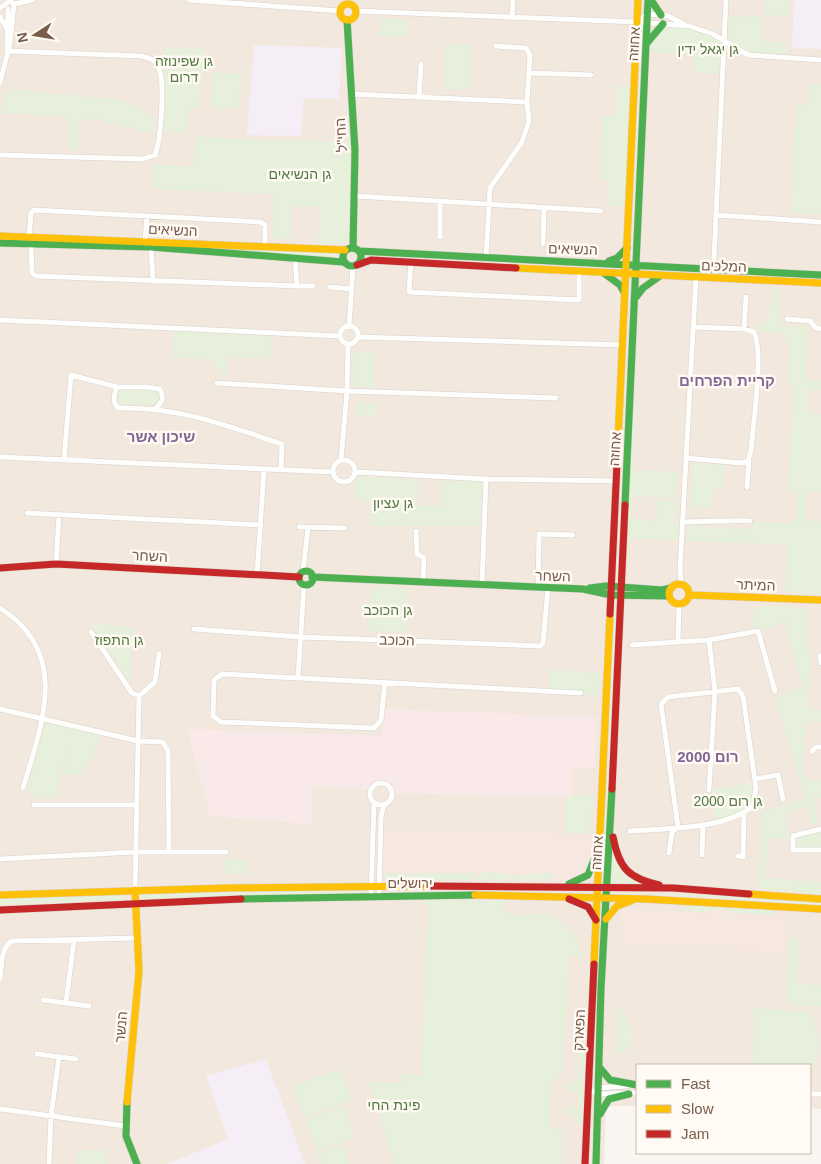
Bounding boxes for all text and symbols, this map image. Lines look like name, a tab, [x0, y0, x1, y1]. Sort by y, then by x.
north arrow	[10, 10, 60, 60]
street label: אחוזה	[625, 26, 643, 62]
text: N	[13, 31, 31, 44]
park label: גן יגאל ידין	[677, 41, 739, 57]
park label: גן שפינוזה דרום	[155, 53, 213, 85]
street label: החי"ל	[332, 117, 350, 153]
park label: גן הנשיאים	[269, 166, 332, 182]
street label: הנשיאים	[148, 221, 198, 239]
street label: הנשיאים	[548, 240, 598, 258]
street label: המלכים	[701, 257, 747, 275]
district label: קריית הפרחים	[679, 372, 775, 389]
district label: שיכון אשר	[127, 428, 195, 445]
street label: אחוזה	[606, 431, 624, 467]
park label: גן עציון	[373, 495, 413, 511]
street label: השחר	[132, 547, 168, 565]
street label: השחר	[535, 567, 571, 585]
street label: המיתר	[736, 576, 776, 594]
park label: גן הכוכב	[363, 602, 413, 618]
street label: הכוכב	[379, 631, 415, 649]
park label: גן התפוז	[95, 632, 143, 648]
district label: רום 2000	[677, 748, 739, 765]
park label: גן רום 2000	[693, 793, 763, 809]
street label: אחוזה	[588, 835, 606, 871]
street label: ירושלים	[387, 875, 433, 891]
street label: הפארק	[570, 1009, 588, 1051]
street label: הנשר	[112, 1010, 130, 1044]
legend	[636, 1064, 811, 1154]
text: Fast	[681, 1075, 711, 1092]
park label: פינת החי	[368, 1097, 420, 1113]
text: Slow	[681, 1100, 714, 1117]
text: Jam	[681, 1125, 709, 1142]

